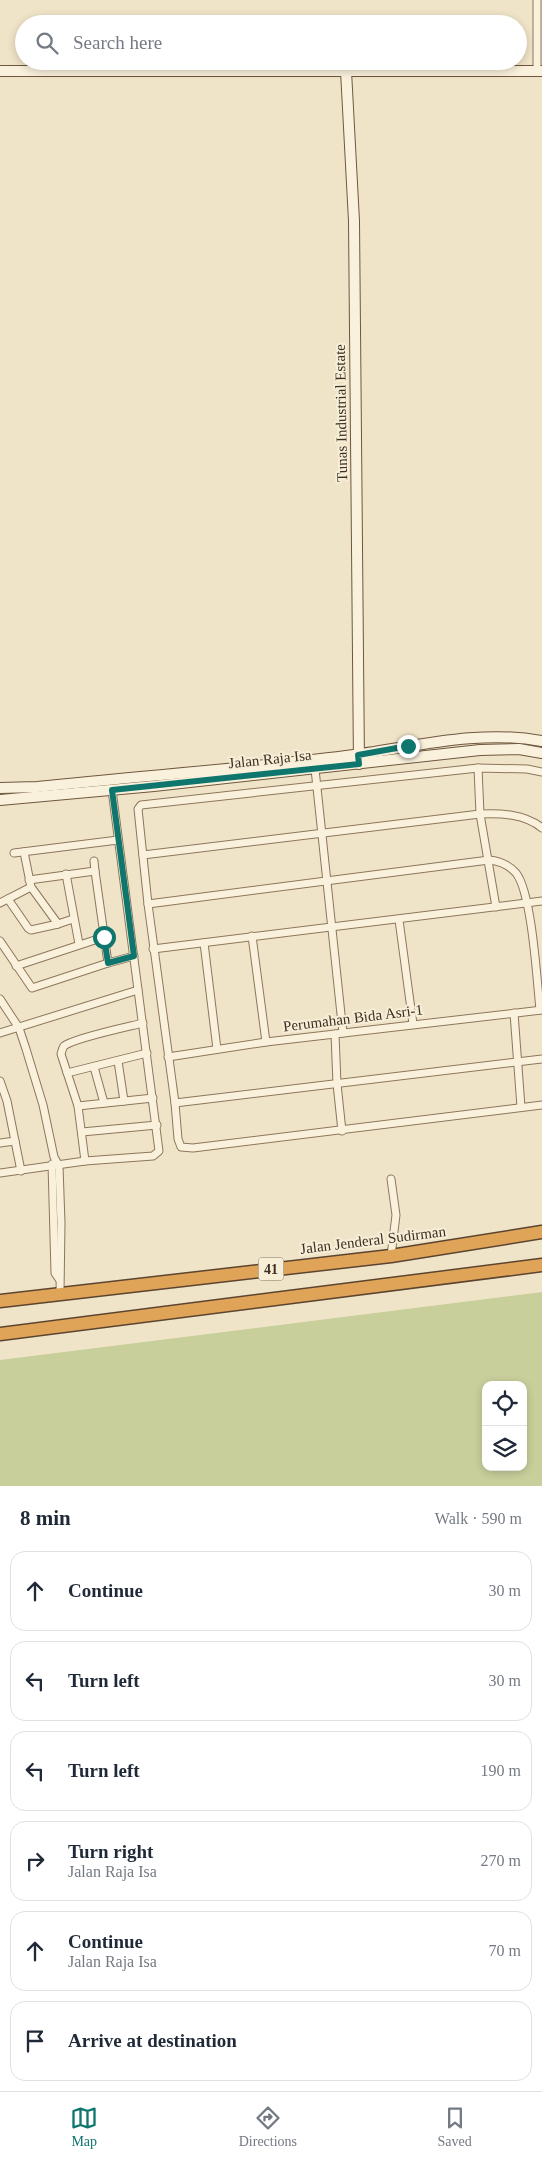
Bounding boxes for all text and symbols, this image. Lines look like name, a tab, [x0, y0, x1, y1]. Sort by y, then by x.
search box	[15, 15, 527, 70]
icon: search	[33, 29, 61, 57]
text: Search here	[73, 32, 162, 53]
street label: Tunas Industrial Estate	[332, 344, 350, 482]
route end	[397, 735, 420, 758]
street label: Jalan Raja Isa	[228, 747, 313, 771]
route start	[93, 926, 116, 949]
street label: Perumahan Bida Asri-1	[282, 1001, 424, 1035]
street label: Jalan Jenderal Sudirman	[299, 1223, 447, 1257]
road number: 41	[258, 1258, 284, 1280]
map controls	[482, 1381, 527, 1471]
button: locate	[482, 1381, 527, 1426]
button: layers	[482, 1426, 527, 1471]
text: 8 min	[20, 1506, 71, 1530]
text: Walk · 590 m	[435, 1510, 522, 1527]
icon: ahead	[21, 1577, 49, 1605]
text: Continue	[68, 1580, 143, 1601]
text: 30 m	[489, 1582, 521, 1599]
icon: left	[21, 1667, 49, 1695]
text: Turn left	[68, 1670, 140, 1691]
text: 30 m	[489, 1672, 521, 1689]
icon: left	[21, 1757, 49, 1785]
text: Turn left	[68, 1760, 140, 1781]
text: 190 m	[481, 1762, 521, 1779]
text: Turn right	[68, 1841, 153, 1862]
icon: right	[21, 1847, 49, 1875]
text: 270 m	[481, 1852, 521, 1869]
text: Jalan Raja Isa	[68, 1863, 157, 1880]
text: Continue	[68, 1931, 143, 1952]
icon: ahead	[21, 1937, 49, 1965]
text: 70 m	[489, 1942, 521, 1959]
text: Jalan Raja Isa	[68, 1953, 157, 1970]
icon: arrive	[21, 2027, 49, 2055]
text: Arrive at destination	[68, 2030, 237, 2051]
tab: Map	[70, 2104, 98, 2150]
tab: Directions	[239, 2104, 297, 2150]
tab: Saved	[438, 2104, 472, 2150]

